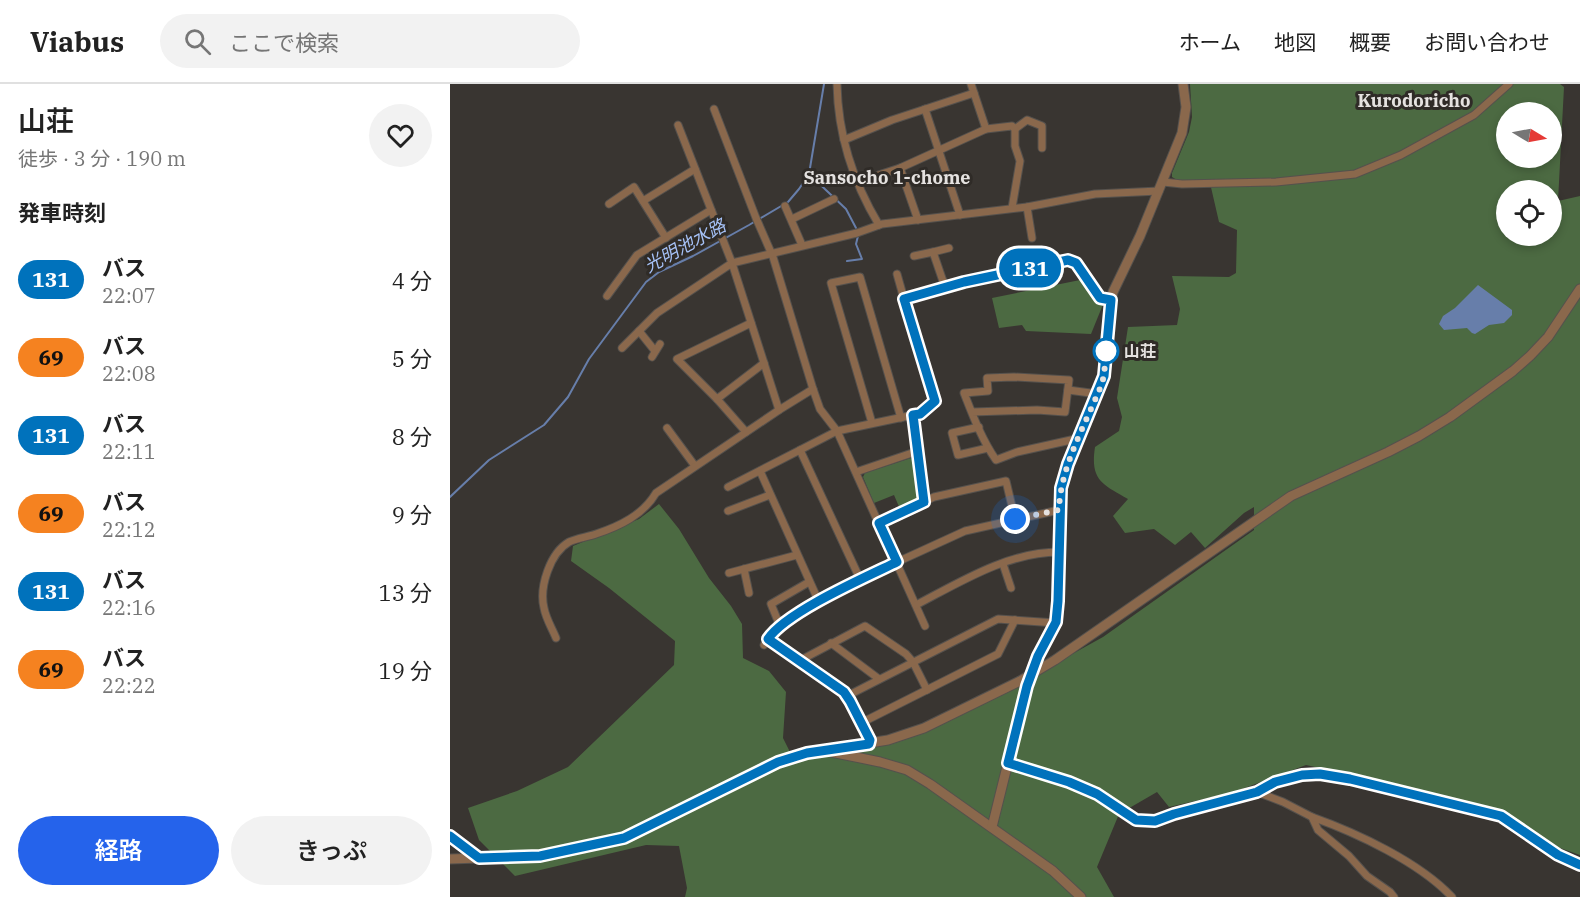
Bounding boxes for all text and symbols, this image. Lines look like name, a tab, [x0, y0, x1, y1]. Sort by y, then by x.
search box	[160, 14, 580, 68]
text: Viabus	[30, 23, 124, 60]
icon: search	[181, 25, 214, 58]
text: ここで検索	[229, 28, 339, 57]
text: ホーム	[1179, 28, 1241, 56]
text: 地図	[1274, 28, 1316, 56]
text: 概要	[1349, 28, 1391, 56]
text: お問い合わせ	[1424, 28, 1550, 56]
district label: Kurodoricho	[1357, 89, 1471, 112]
text: 山荘	[18, 102, 74, 139]
north arrow	[1496, 102, 1562, 168]
map controls	[1496, 102, 1562, 246]
button: heart	[369, 104, 432, 167]
text: 徒歩 · 3 分 · 190 m	[18, 145, 186, 172]
district label: Sansocho 1-chome	[803, 166, 971, 189]
button: locate	[1496, 180, 1562, 246]
text: 発車時刻	[18, 198, 106, 227]
water label: 光明池水路	[640, 213, 731, 277]
line badge: 131	[996, 248, 1064, 288]
text: バス	[102, 253, 146, 282]
text: 131	[1011, 254, 1049, 282]
text: 131	[32, 265, 70, 293]
text: 4 分	[392, 266, 432, 295]
text: 22:07	[102, 282, 156, 309]
text: バス	[102, 331, 146, 360]
marker: 山荘	[1093, 338, 1119, 364]
place label: 山荘	[1124, 341, 1156, 361]
text: 69	[38, 343, 64, 371]
text: 5 分	[392, 344, 432, 373]
text: 22:08	[102, 360, 156, 387]
text: バス	[102, 409, 146, 438]
text: 131	[32, 421, 70, 449]
text: 8 分	[392, 422, 432, 451]
text: 22:11	[102, 438, 156, 465]
text: バス	[102, 487, 146, 516]
text: 69	[38, 499, 64, 527]
text: 9 分	[392, 500, 432, 529]
your location	[1000, 504, 1030, 534]
text: 22:12	[102, 516, 156, 543]
text: バス	[102, 565, 146, 594]
text: 131	[32, 577, 70, 605]
text: 13 分	[378, 578, 432, 607]
text: 22:16	[102, 594, 156, 621]
text: バス	[102, 643, 146, 672]
text: 69	[38, 655, 64, 683]
text: 19 分	[378, 656, 432, 685]
text: 22:22	[102, 672, 156, 699]
button: 経路	[18, 816, 219, 885]
button: きっぷ	[231, 816, 432, 885]

